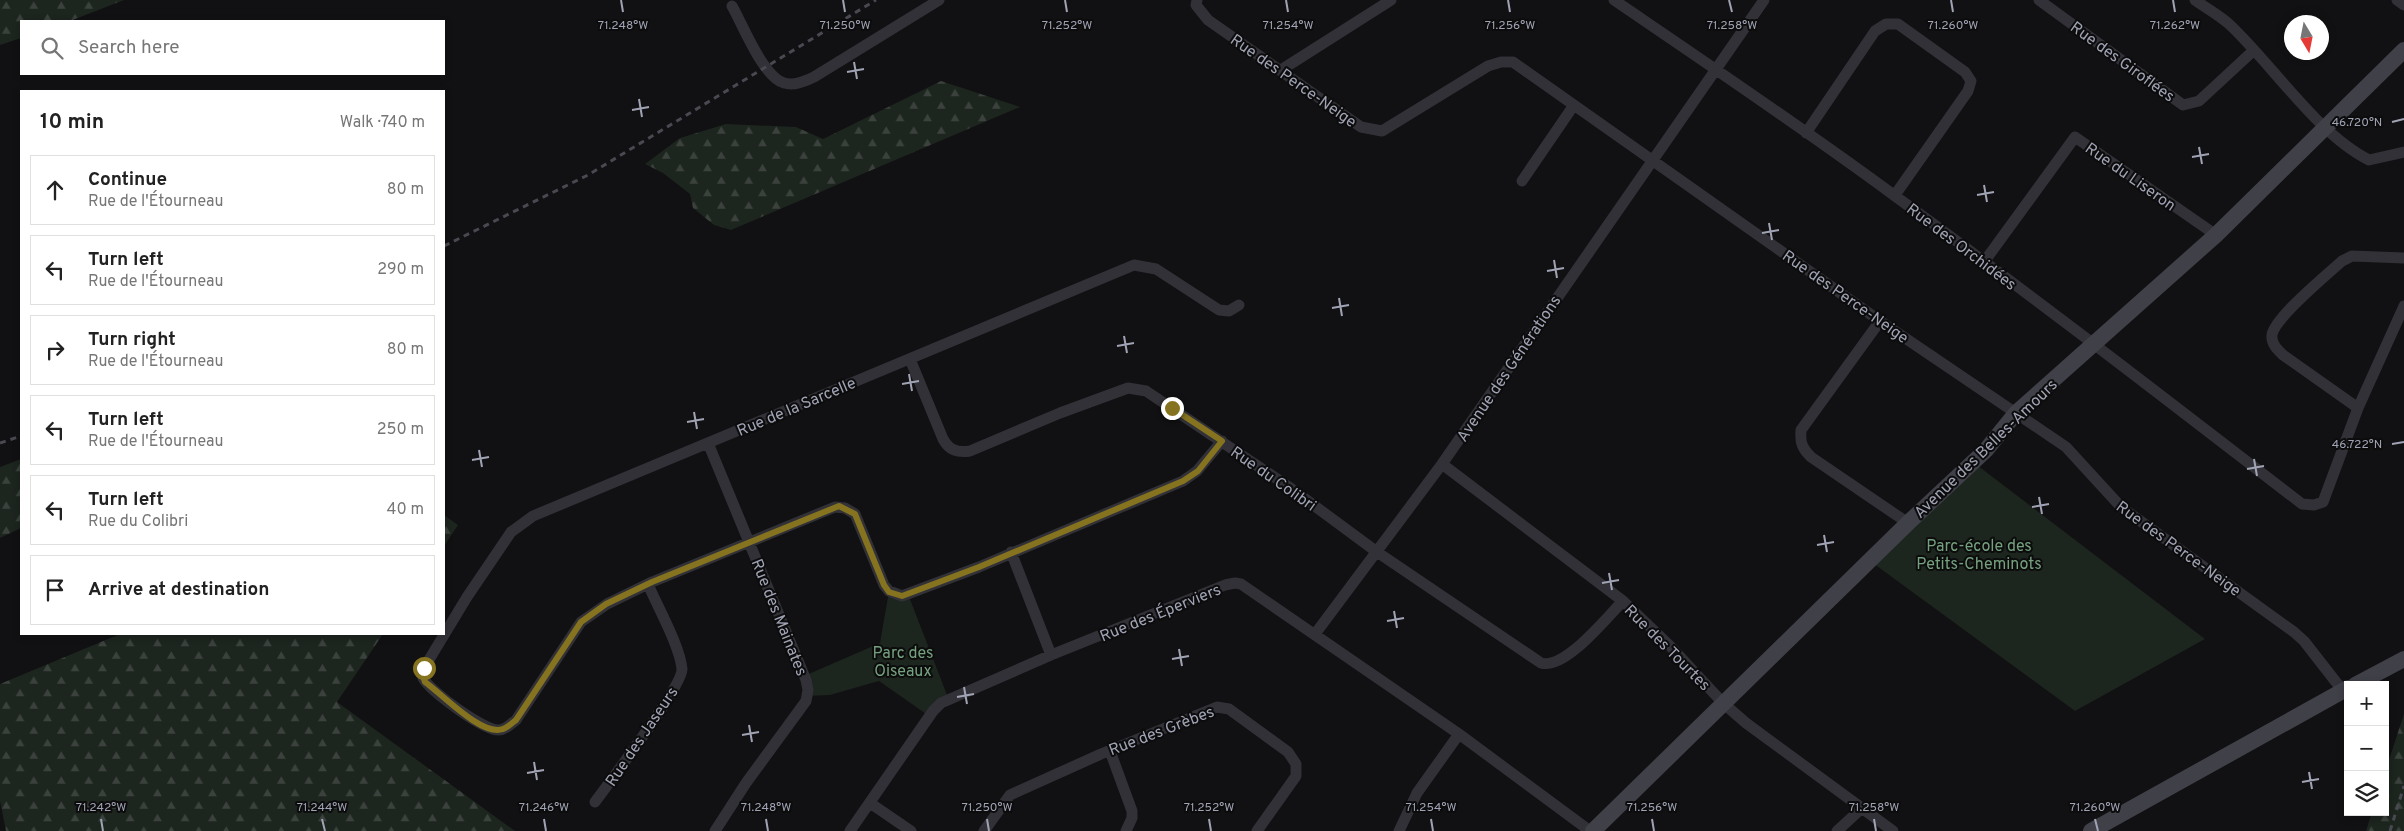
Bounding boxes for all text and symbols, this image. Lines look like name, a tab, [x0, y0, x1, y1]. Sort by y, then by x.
north arrow	[2284, 15, 2329, 60]
text: 71.248°W	[598, 18, 648, 34]
text: 71.250°W	[819, 18, 871, 34]
text: 71.252°W	[1042, 18, 1092, 34]
text: 71.254°W	[1262, 18, 1314, 34]
text: 71.256°W	[1485, 18, 1535, 34]
text: 71.258°W	[1707, 18, 1757, 34]
text: 71.260°W	[1928, 18, 1978, 34]
street label: Rue des Giroflées	[2066, 18, 2178, 107]
text: 71.262°W	[2150, 18, 2200, 34]
search box	[20, 20, 445, 75]
street label: Rue des Perce-Neige	[1226, 30, 1360, 133]
icon: search	[38, 34, 66, 62]
text: Search here	[78, 36, 180, 60]
text: 10 min	[40, 109, 104, 136]
text: Walk · 740 m	[340, 113, 425, 133]
text: 46.720°N	[2332, 115, 2382, 131]
street label: Rue du Liseron	[2081, 139, 2179, 216]
text: Continue	[88, 168, 167, 192]
icon: ahead	[41, 176, 69, 204]
text: 80 m	[387, 180, 424, 200]
text: Rue de l'Étourneau	[88, 192, 223, 212]
street label: Rue des Orchidées	[1902, 200, 2020, 295]
street label: Rue des Perce-Neige	[1778, 246, 1912, 349]
text: Turn left	[88, 248, 164, 272]
icon: left	[41, 256, 69, 284]
text: 290 m	[377, 260, 424, 280]
text: Rue de l'Étourneau	[88, 272, 223, 292]
street label: Avenue des Générations	[1453, 292, 1566, 446]
text: Turn right	[88, 328, 176, 352]
icon: right	[41, 336, 69, 364]
text: 80 m	[387, 340, 424, 360]
text: Rue de l'Étourneau	[88, 352, 223, 372]
street label: Rue de la Sarcelle	[734, 374, 859, 442]
street label: Avenue des Belles-Amours	[1910, 376, 2062, 523]
route end	[1161, 397, 1184, 420]
text: Turn left	[88, 408, 164, 432]
icon: left	[41, 416, 69, 444]
text: 250 m	[377, 420, 424, 440]
text: Rue de l'Étourneau	[88, 432, 223, 452]
text: 46.722°N	[2332, 437, 2382, 453]
street label: Rue du Colibri	[1226, 443, 1320, 517]
text: Turn left	[88, 488, 164, 512]
icon: left	[41, 496, 69, 524]
street label: Rue des Perce-Neige	[2111, 498, 2244, 602]
text: 40 m	[386, 500, 424, 520]
text: Rue du Colibri	[88, 512, 188, 532]
park label: Parc-école des Petits-Cheminots	[1916, 537, 2042, 575]
street label: Rue des Mainates	[746, 556, 811, 679]
icon: arrive	[41, 576, 69, 604]
text: Arrive at destination	[88, 578, 269, 602]
street label: Rue des Éperviers	[1096, 579, 1224, 647]
street label: Rue des Tourtes	[1619, 601, 1714, 696]
park label: Parc des Oiseaux	[873, 644, 933, 682]
route start	[413, 657, 436, 680]
map controls	[2344, 681, 2389, 816]
button: +	[2344, 681, 2389, 726]
street label: Rue des Jaseurs	[602, 683, 683, 791]
street label: Rue des Grèbes	[1106, 703, 1217, 761]
button: −	[2344, 726, 2389, 771]
button: layers	[2344, 771, 2389, 816]
text: 71.242°W	[76, 800, 126, 816]
text: 71.244°W	[297, 800, 347, 816]
text: 71.246°W	[519, 800, 569, 816]
text: 71.248°W	[741, 800, 791, 816]
text: 71.250°W	[961, 800, 1013, 816]
text: 71.252°W	[1184, 800, 1234, 816]
text: 71.254°W	[1405, 800, 1457, 816]
text: 71.256°W	[1627, 800, 1677, 816]
text: 71.258°W	[1849, 800, 1899, 816]
text: 71.260°W	[2070, 800, 2120, 816]

